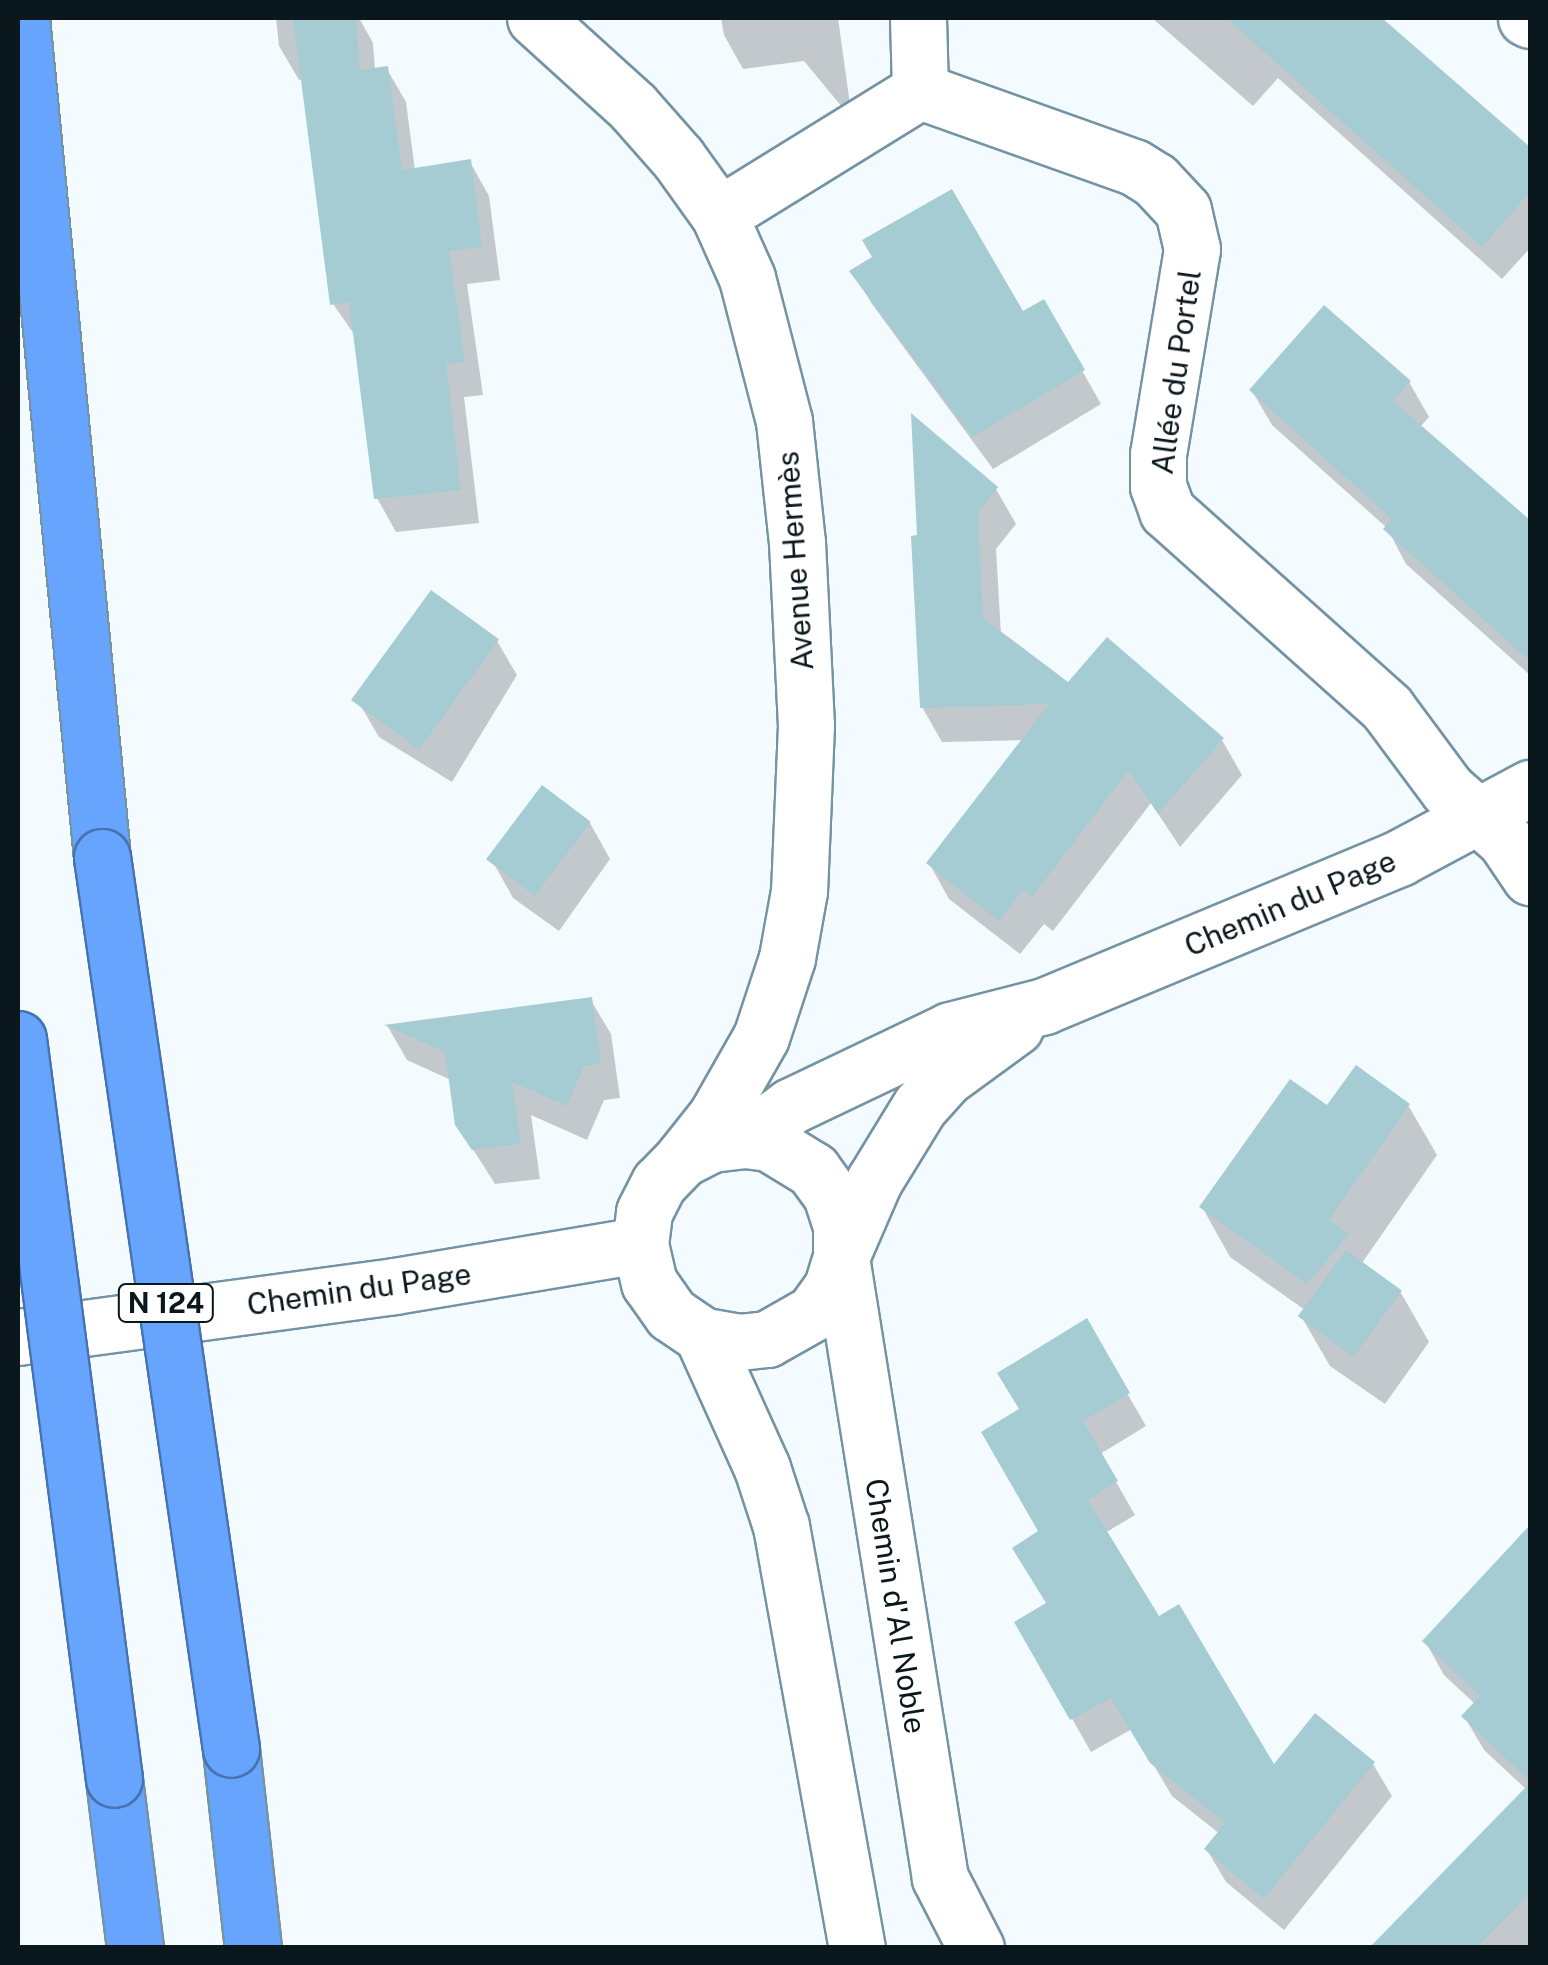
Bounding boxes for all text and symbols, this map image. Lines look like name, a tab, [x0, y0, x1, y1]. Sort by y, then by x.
street label: Allée du Portel	[1144, 267, 1208, 477]
street label: Avenue Hermès	[769, 450, 821, 672]
street label: Chemin du Page	[1179, 842, 1401, 964]
street label: Chemin du Page	[244, 1255, 474, 1323]
road number: N 124	[116, 1280, 216, 1326]
street label: Chemin d'Al Noble	[858, 1476, 934, 1736]

